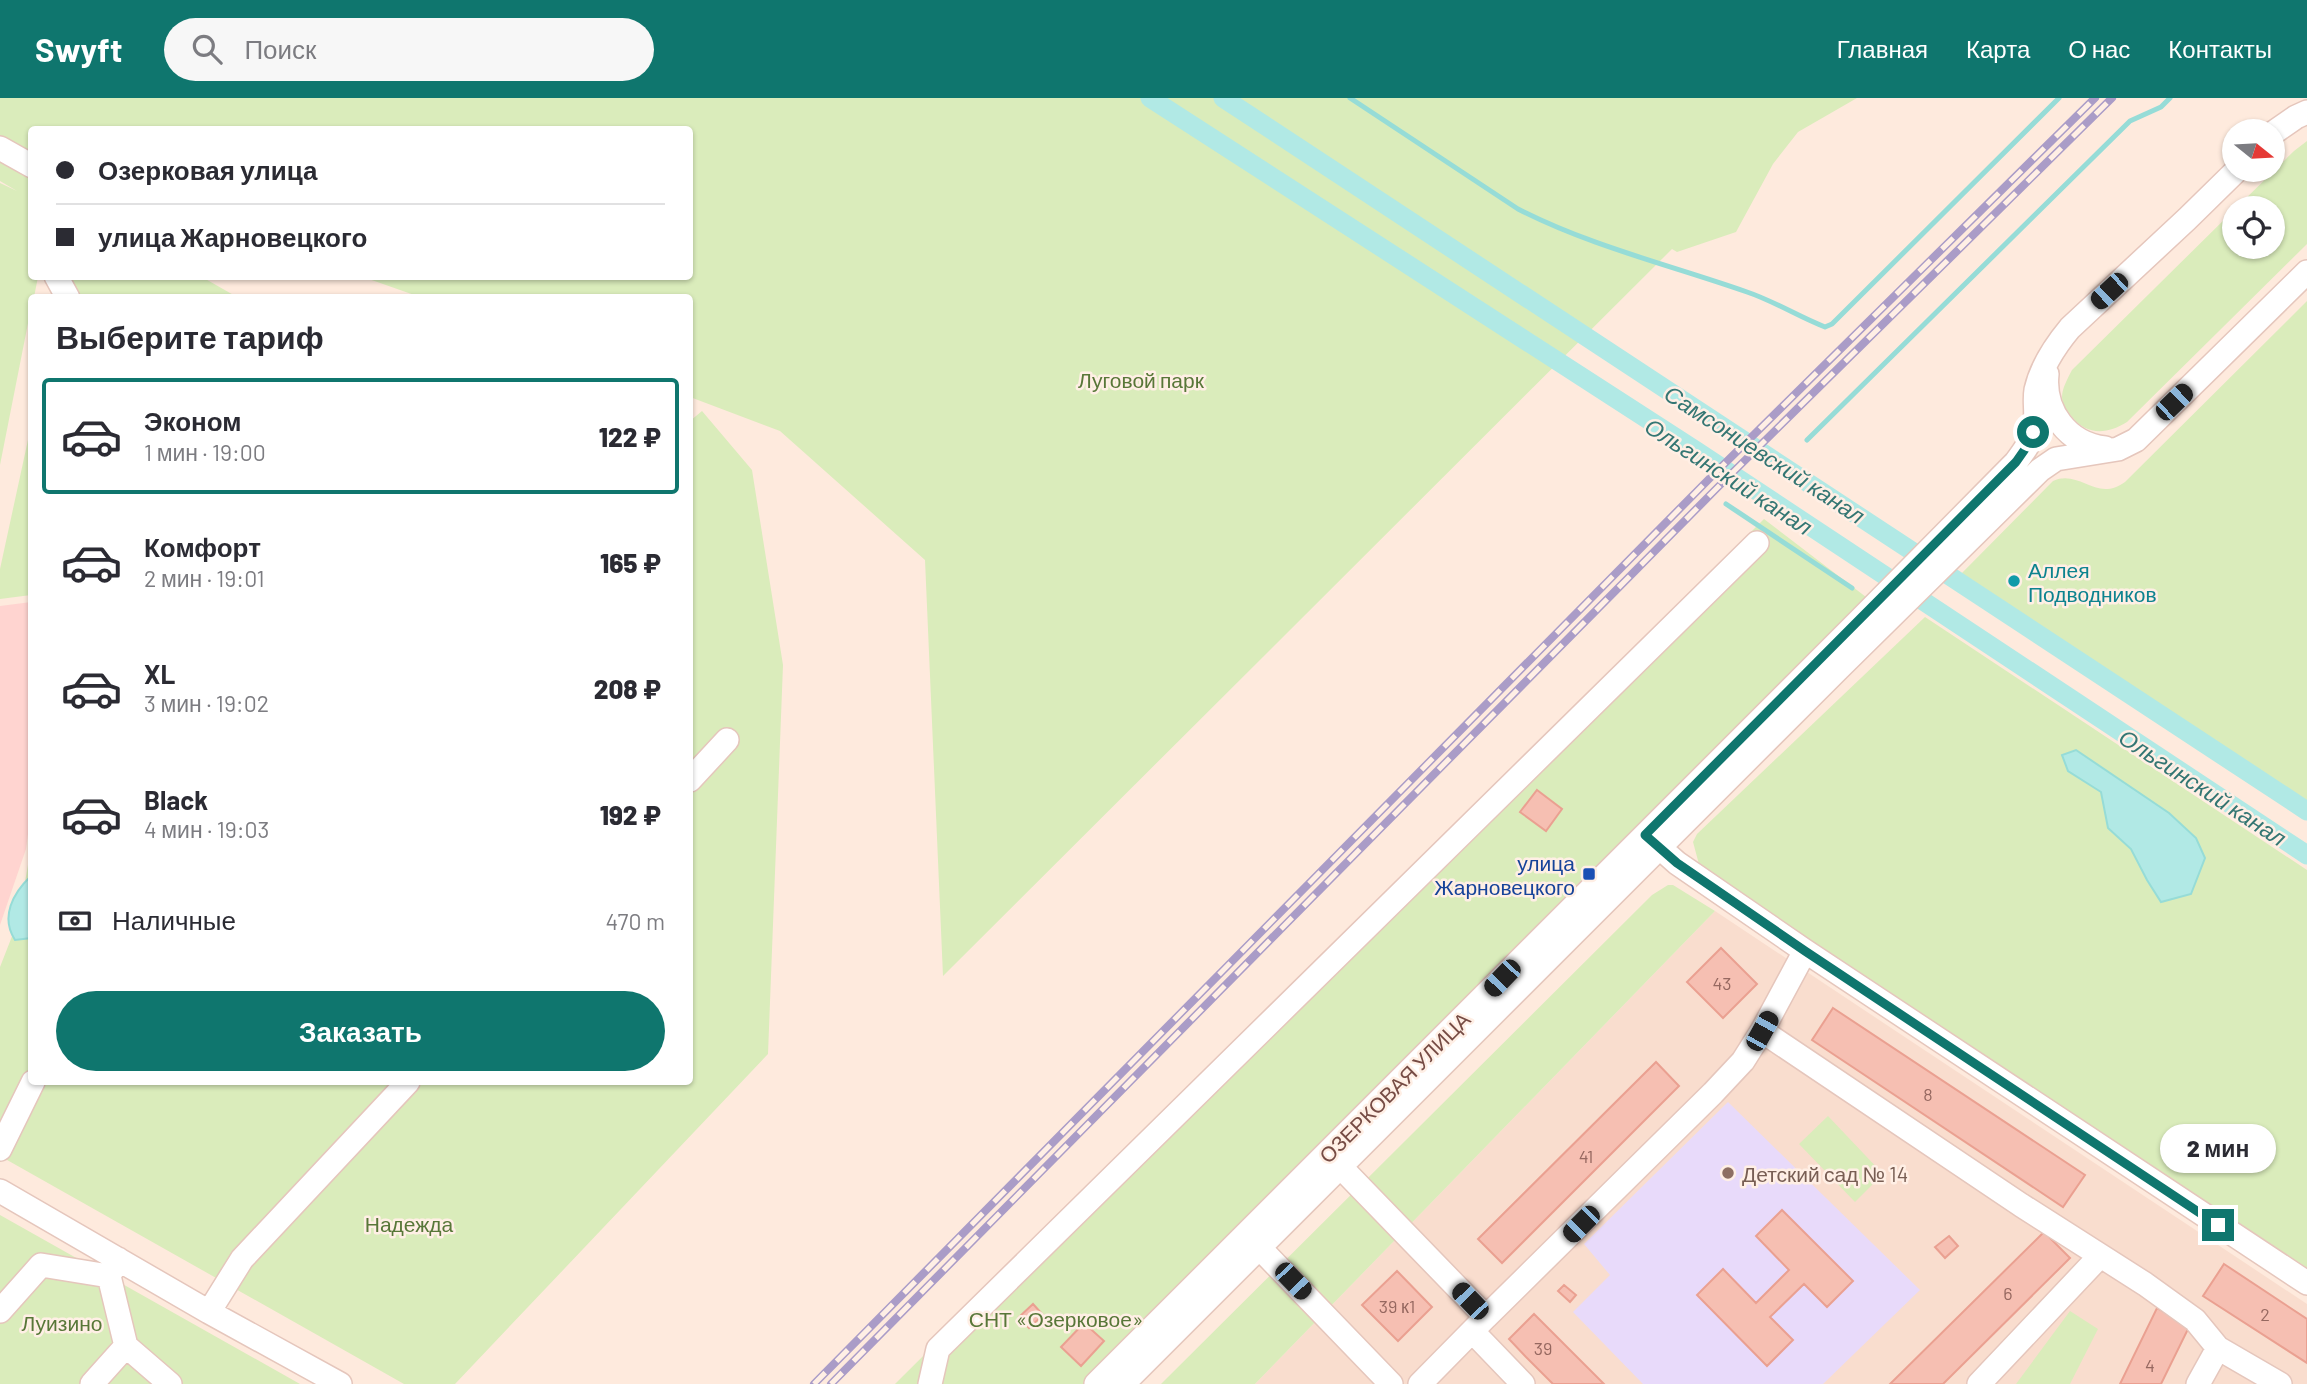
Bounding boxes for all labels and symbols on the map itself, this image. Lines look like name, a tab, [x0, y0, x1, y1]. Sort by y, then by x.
north arrow	[2222, 119, 2286, 182]
car	[2087, 269, 2132, 313]
park label: Луговой парк	[1078, 367, 1205, 392]
water label: Самсониевский канал	[1659, 379, 1871, 529]
car	[2152, 380, 2197, 424]
water label: Ольгинский канал	[1640, 412, 1818, 541]
route start	[2017, 416, 2049, 448]
place label: Аллея Подводников	[2028, 557, 2157, 606]
marker: Аллея Подводников	[2006, 573, 2022, 589]
water label: Ольгинский канал	[2114, 723, 2292, 852]
place label: улица Жарновецкого	[1434, 850, 1575, 899]
marker: улица Жарновецкого	[1581, 866, 1597, 882]
car	[1480, 956, 1525, 1000]
house number: 43	[1712, 972, 1732, 994]
street label: ОЗЕРКОВАЯ УЛИЦА	[1313, 1006, 1475, 1168]
car	[1743, 1008, 1782, 1054]
house number: 8	[1923, 1083, 1933, 1105]
callout: 2 мин	[2160, 1124, 2276, 1172]
house number: 41	[1579, 1145, 1593, 1167]
place label: Детский сад № 14	[1742, 1161, 1908, 1186]
marker: Детский сад № 14	[1720, 1165, 1736, 1181]
car	[1559, 1202, 1604, 1246]
route end	[2202, 1209, 2234, 1241]
park label: Надежда	[365, 1211, 454, 1236]
car	[1271, 1259, 1316, 1303]
car	[1448, 1279, 1493, 1323]
house number: 6	[2003, 1282, 2013, 1304]
house number: 39 к1	[1379, 1295, 1415, 1317]
house number: 2	[2260, 1303, 2270, 1325]
park label: СНТ «Озерковое»	[969, 1306, 1143, 1331]
park label: Луизино	[22, 1310, 102, 1335]
house number: 39	[1534, 1337, 1552, 1359]
house number: 4	[2145, 1354, 2155, 1376]

